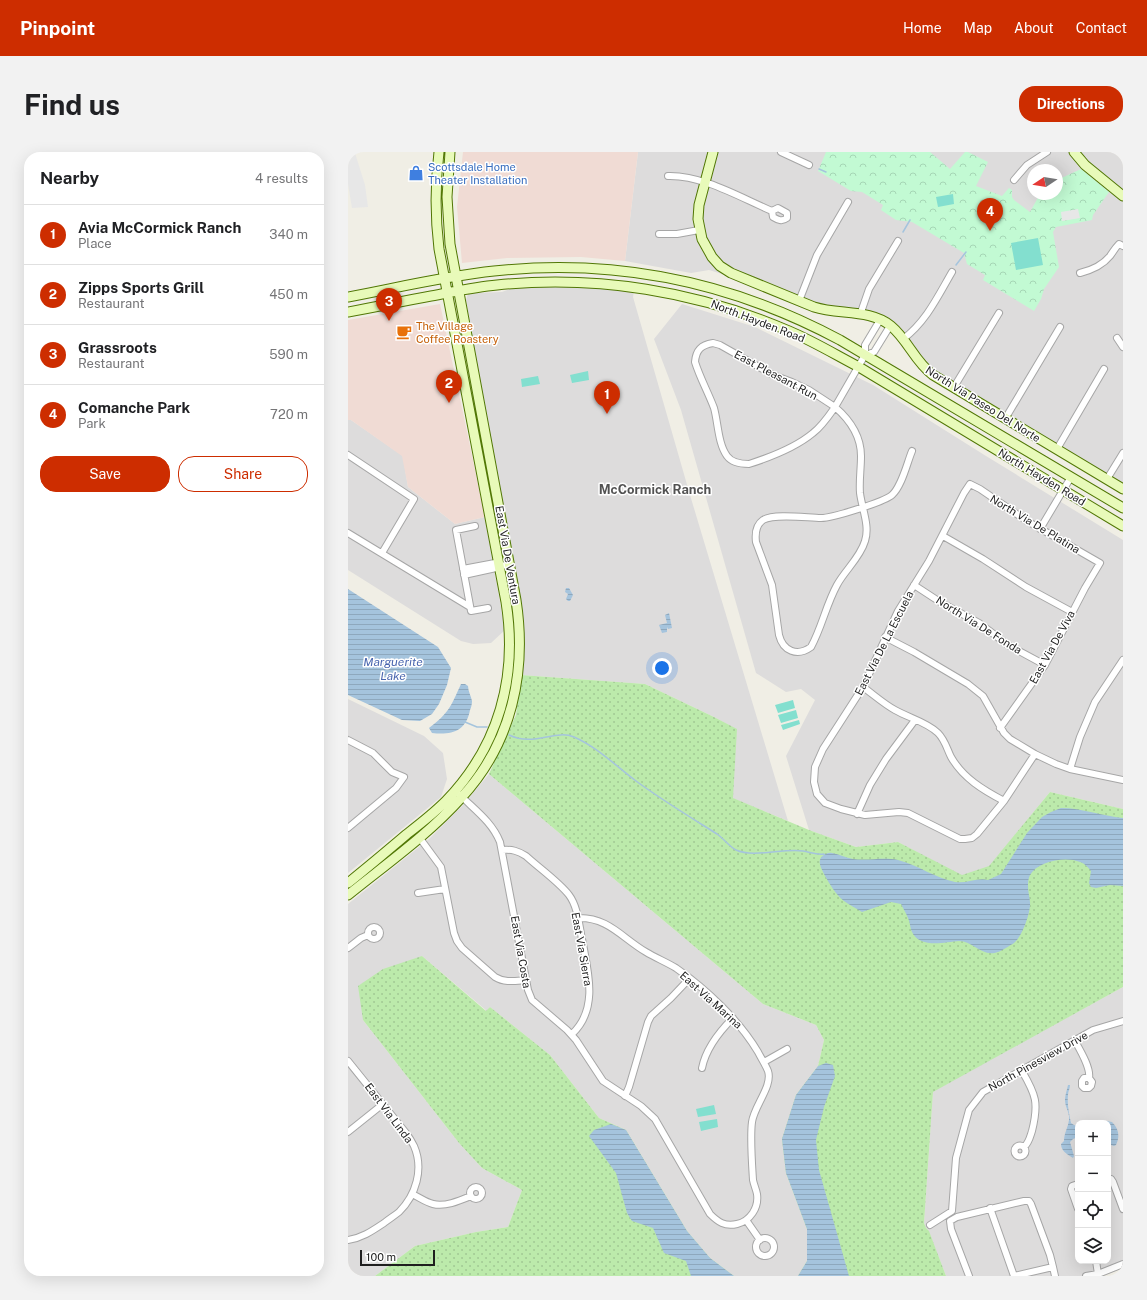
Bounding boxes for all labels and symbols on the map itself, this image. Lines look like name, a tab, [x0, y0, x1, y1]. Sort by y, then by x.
place label: Scottsdale Home Theater Installation	[428, 161, 527, 186]
shop icon: Scottsdale Home Theater Installation	[407, 164, 425, 182]
north arrow	[1027, 164, 1063, 200]
pin: 4	[977, 198, 1003, 231]
pin: 3	[376, 288, 402, 321]
street label: North Hayden Road	[709, 298, 807, 344]
place label: The Village Coffee Roastery	[416, 320, 499, 345]
cafe icon: The Village Coffee Roastery	[395, 323, 413, 341]
street label: East Pleasant Run	[732, 348, 820, 402]
street label: North Via Paseo Del Norte	[923, 364, 1043, 444]
pin: 2	[436, 370, 462, 403]
pin: 1	[594, 381, 620, 414]
street label: North Hayden Road	[996, 446, 1088, 508]
district label: McCormick Ranch	[599, 482, 711, 497]
street label: North Via De Platina	[988, 492, 1082, 556]
street label: East Via De Ventura	[493, 505, 523, 605]
street label: East Via De La Escuela	[852, 589, 916, 697]
street label: North Via De Fonda	[934, 594, 1024, 656]
street label: East Via De Viva	[1027, 608, 1077, 686]
water label: Marguerite Lake	[363, 655, 423, 683]
your location	[652, 658, 672, 678]
street label: East Via Sierra	[570, 911, 594, 987]
street label: East Via Costa	[509, 915, 533, 989]
street label: East Via Marina	[678, 969, 744, 1031]
street label: North Pinesview Drive	[986, 1029, 1090, 1093]
street label: East Via Linda	[363, 1081, 415, 1145]
scale bar	[360, 1248, 435, 1267]

